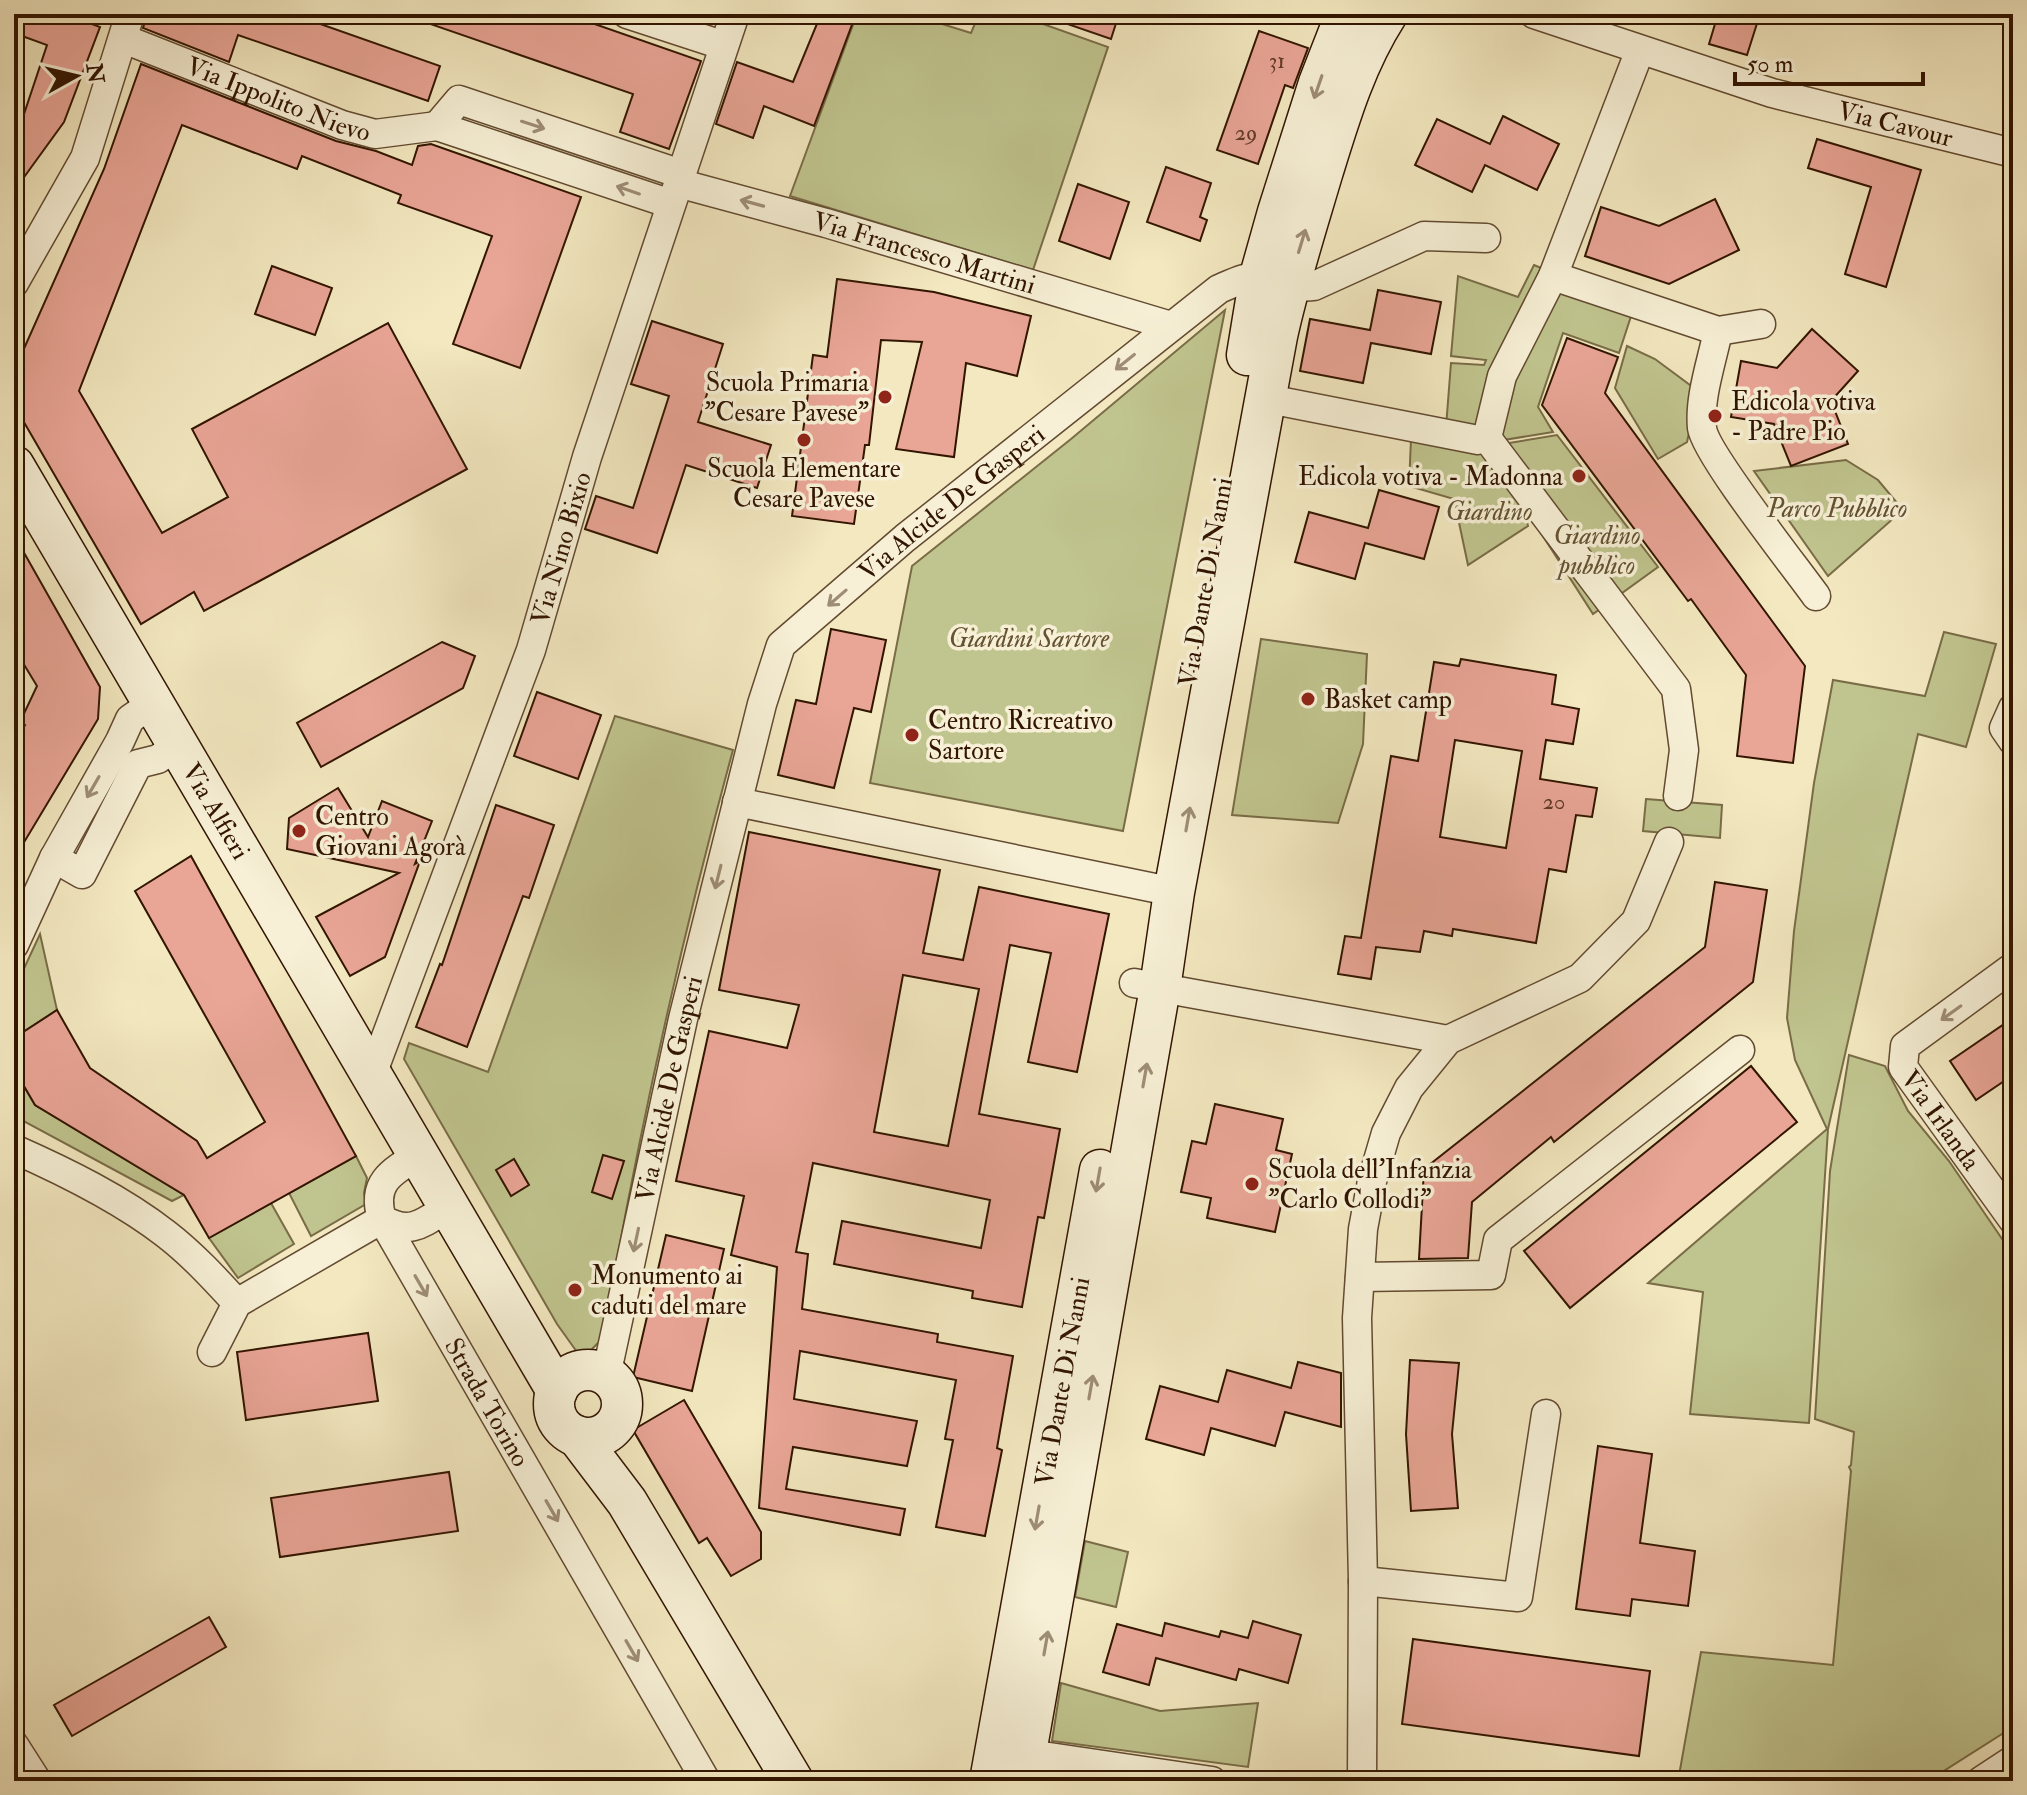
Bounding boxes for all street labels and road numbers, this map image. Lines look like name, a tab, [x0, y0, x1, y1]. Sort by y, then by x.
street label: Via Ippolito Nievo	[182, 50, 374, 149]
street label: Via Cavour	[1834, 95, 1956, 154]
street label: Via Francesco Martini	[809, 205, 1039, 302]
street label: Via Alcide De Gasperi	[852, 418, 1052, 588]
street label: Via Nino Bixio	[524, 468, 599, 629]
street label: Via Dante Di Nanni	[1172, 475, 1240, 689]
street label: Via Alfieri	[175, 757, 256, 866]
street label: Via Alcide De Gasperi	[629, 973, 710, 1205]
street label: Via Irlanda	[1893, 1064, 1987, 1177]
street label: Via Dante Di Nanni	[1028, 1274, 1097, 1489]
street label: Strada Torino	[437, 1333, 536, 1473]

